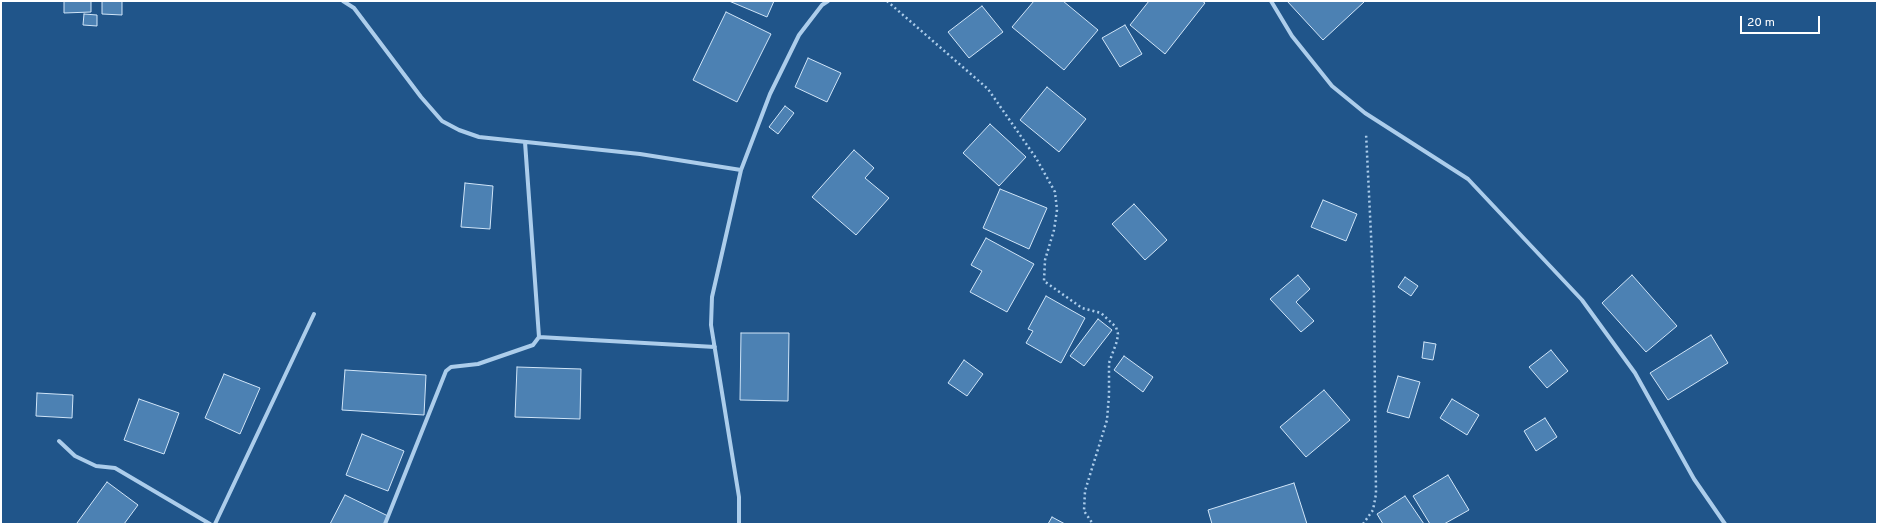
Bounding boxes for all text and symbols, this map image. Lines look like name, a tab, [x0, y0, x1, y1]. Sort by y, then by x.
scale bar	[1742, 8, 1822, 34]
text: 20 m	[1747, 15, 1775, 31]

